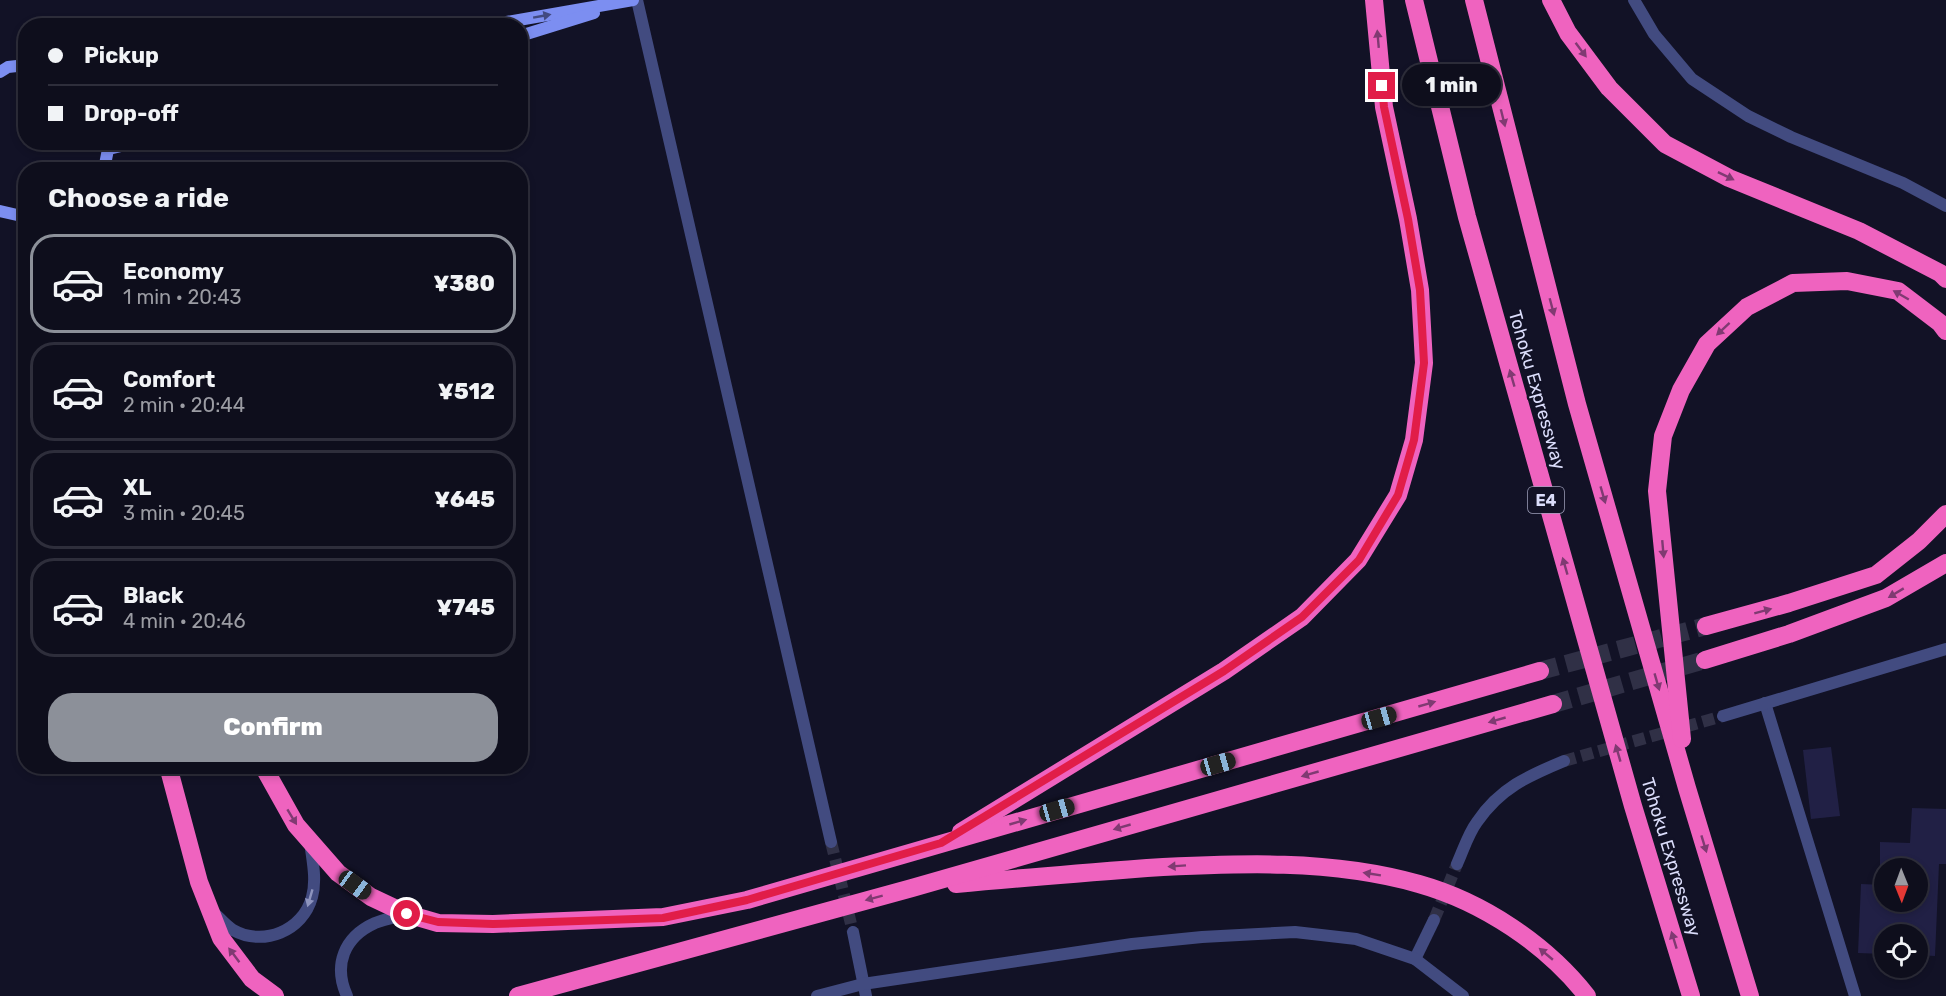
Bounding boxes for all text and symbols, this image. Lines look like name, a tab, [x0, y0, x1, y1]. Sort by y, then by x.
one-way arrow	[532, 11, 551, 20]
one-way arrow	[1373, 29, 1383, 48]
text: Pickup	[84, 42, 159, 69]
one-way arrow	[1574, 42, 1587, 58]
callout: 1 min	[1403, 65, 1502, 107]
route end	[1368, 72, 1395, 99]
text: 1 min	[1425, 73, 1478, 97]
text: Drop-off	[84, 100, 179, 127]
one-way arrow	[1499, 109, 1509, 127]
one-way arrow	[1717, 171, 1734, 180]
text: Choose a ride	[48, 182, 229, 214]
icon: car	[51, 257, 105, 311]
text: Economy	[123, 258, 224, 285]
text: ¥380	[433, 270, 495, 297]
text: 1 min · 20:43	[123, 285, 242, 309]
one-way arrow	[1892, 290, 1909, 300]
one-way arrow	[1547, 298, 1557, 316]
street label: Tohoku Expressway	[1504, 308, 1570, 472]
one-way arrow	[1716, 322, 1731, 335]
icon: car	[51, 365, 105, 419]
text: Comfort	[123, 366, 215, 393]
one-way arrow	[1506, 369, 1516, 387]
text: ¥512	[438, 378, 495, 405]
text: 2 min · 20:44	[123, 393, 245, 417]
icon: car	[51, 473, 105, 527]
text: XL	[123, 474, 151, 501]
text: ¥645	[434, 486, 495, 513]
one-way arrow	[1599, 486, 1608, 504]
road number: E4	[1528, 487, 1564, 513]
text: 3 min · 20:45	[123, 501, 245, 525]
one-way arrow	[1658, 539, 1667, 558]
one-way arrow	[1559, 556, 1569, 575]
icon: car	[51, 581, 105, 635]
text: Black	[123, 582, 184, 609]
one-way arrow	[1888, 587, 1904, 598]
text: ¥745	[436, 594, 495, 621]
one-way arrow	[1753, 605, 1772, 615]
text: 4 min · 20:46	[123, 609, 246, 633]
one-way arrow	[1653, 673, 1662, 691]
button: Confirm	[48, 693, 498, 762]
one-way arrow	[1418, 699, 1436, 708]
car	[1359, 704, 1399, 732]
one-way arrow	[1488, 716, 1506, 725]
one-way arrow	[1613, 744, 1622, 762]
car	[1198, 750, 1238, 778]
one-way arrow	[1300, 770, 1318, 779]
street label: Tohoku Expressway	[1636, 775, 1706, 939]
car	[1037, 796, 1077, 824]
one-way arrow	[287, 809, 297, 826]
one-way arrow	[1009, 816, 1027, 826]
one-way arrow	[1113, 823, 1131, 833]
one-way arrow	[1700, 835, 1709, 853]
north arrow	[1874, 858, 1928, 912]
map controls	[1874, 858, 1928, 978]
one-way arrow	[1168, 862, 1187, 871]
car	[335, 867, 375, 903]
one-way arrow	[1362, 869, 1381, 878]
one-way arrow	[305, 889, 314, 907]
one-way arrow	[865, 894, 883, 903]
route start	[393, 900, 420, 927]
button: locate	[1874, 924, 1928, 978]
one-way arrow	[1668, 931, 1678, 949]
one-way arrow	[228, 947, 240, 963]
one-way arrow	[1538, 948, 1554, 961]

